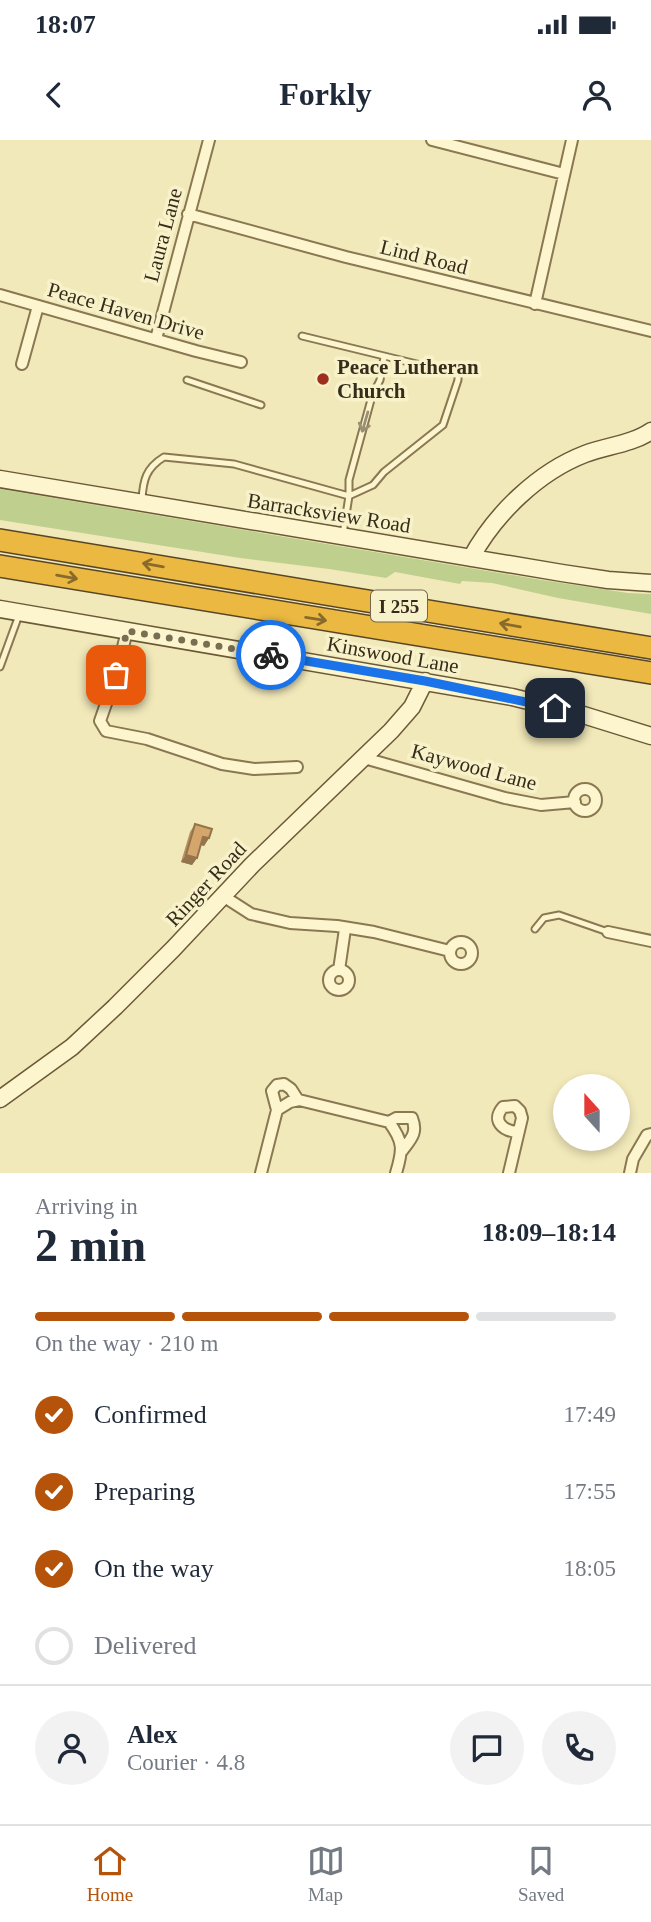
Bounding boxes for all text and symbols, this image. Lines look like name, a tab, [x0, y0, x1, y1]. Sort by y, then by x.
text: 18:07	[35, 10, 96, 39]
icon: back	[35, 76, 73, 114]
text: Forkly	[279, 76, 372, 112]
icon: person	[578, 76, 616, 114]
street label: Laura Lane	[139, 185, 187, 285]
street label: Lind Road	[378, 235, 471, 280]
street label: Peace Haven Drive	[45, 277, 207, 345]
place label: Peace Lutheran Church	[337, 355, 479, 403]
marker: Peace Lutheran Church	[315, 371, 331, 387]
one-way arrow	[357, 411, 370, 433]
street label: Barracksview Road	[246, 488, 413, 538]
one-way arrow	[142, 558, 165, 572]
one-way arrow	[55, 571, 78, 584]
road number: I 255	[371, 590, 427, 621]
one-way arrow	[304, 613, 327, 626]
one-way arrow	[499, 618, 522, 631]
courier	[236, 620, 306, 690]
street label: Kinswood Lane	[325, 632, 461, 678]
icon: bike	[252, 636, 290, 674]
pin	[86, 645, 146, 705]
icon: bag	[97, 656, 135, 694]
pin	[525, 678, 585, 738]
icon: home	[536, 689, 574, 727]
street label: Kaywood Lane	[409, 739, 539, 795]
street label: Ringer Road	[161, 836, 252, 931]
north arrow	[553, 1074, 630, 1152]
map controls	[553, 1074, 630, 1151]
text: Arriving in	[35, 1194, 138, 1219]
text: 18:09–18:14	[482, 1218, 616, 1247]
text: 2 min	[35, 1220, 146, 1271]
text: On the way · 210 m	[35, 1331, 218, 1356]
icon: check	[35, 1396, 73, 1434]
text: Confirmed	[94, 1400, 207, 1429]
text: 17:49	[564, 1402, 616, 1427]
icon: check	[35, 1473, 73, 1511]
text: Preparing	[94, 1477, 195, 1506]
text: 17:55	[564, 1479, 616, 1504]
icon: check	[35, 1550, 73, 1588]
text: On the way	[94, 1554, 214, 1583]
text: 18:05	[564, 1556, 616, 1581]
text: Delivered	[94, 1631, 197, 1660]
button: person	[35, 1711, 109, 1785]
button: chat	[450, 1711, 524, 1785]
button: phone	[542, 1711, 616, 1785]
text: Alex	[127, 1720, 178, 1749]
text: Courier · 4.8	[127, 1750, 245, 1775]
tab: Home	[87, 1842, 133, 1906]
tab: Map	[307, 1842, 345, 1906]
tab: Saved	[518, 1842, 564, 1906]

